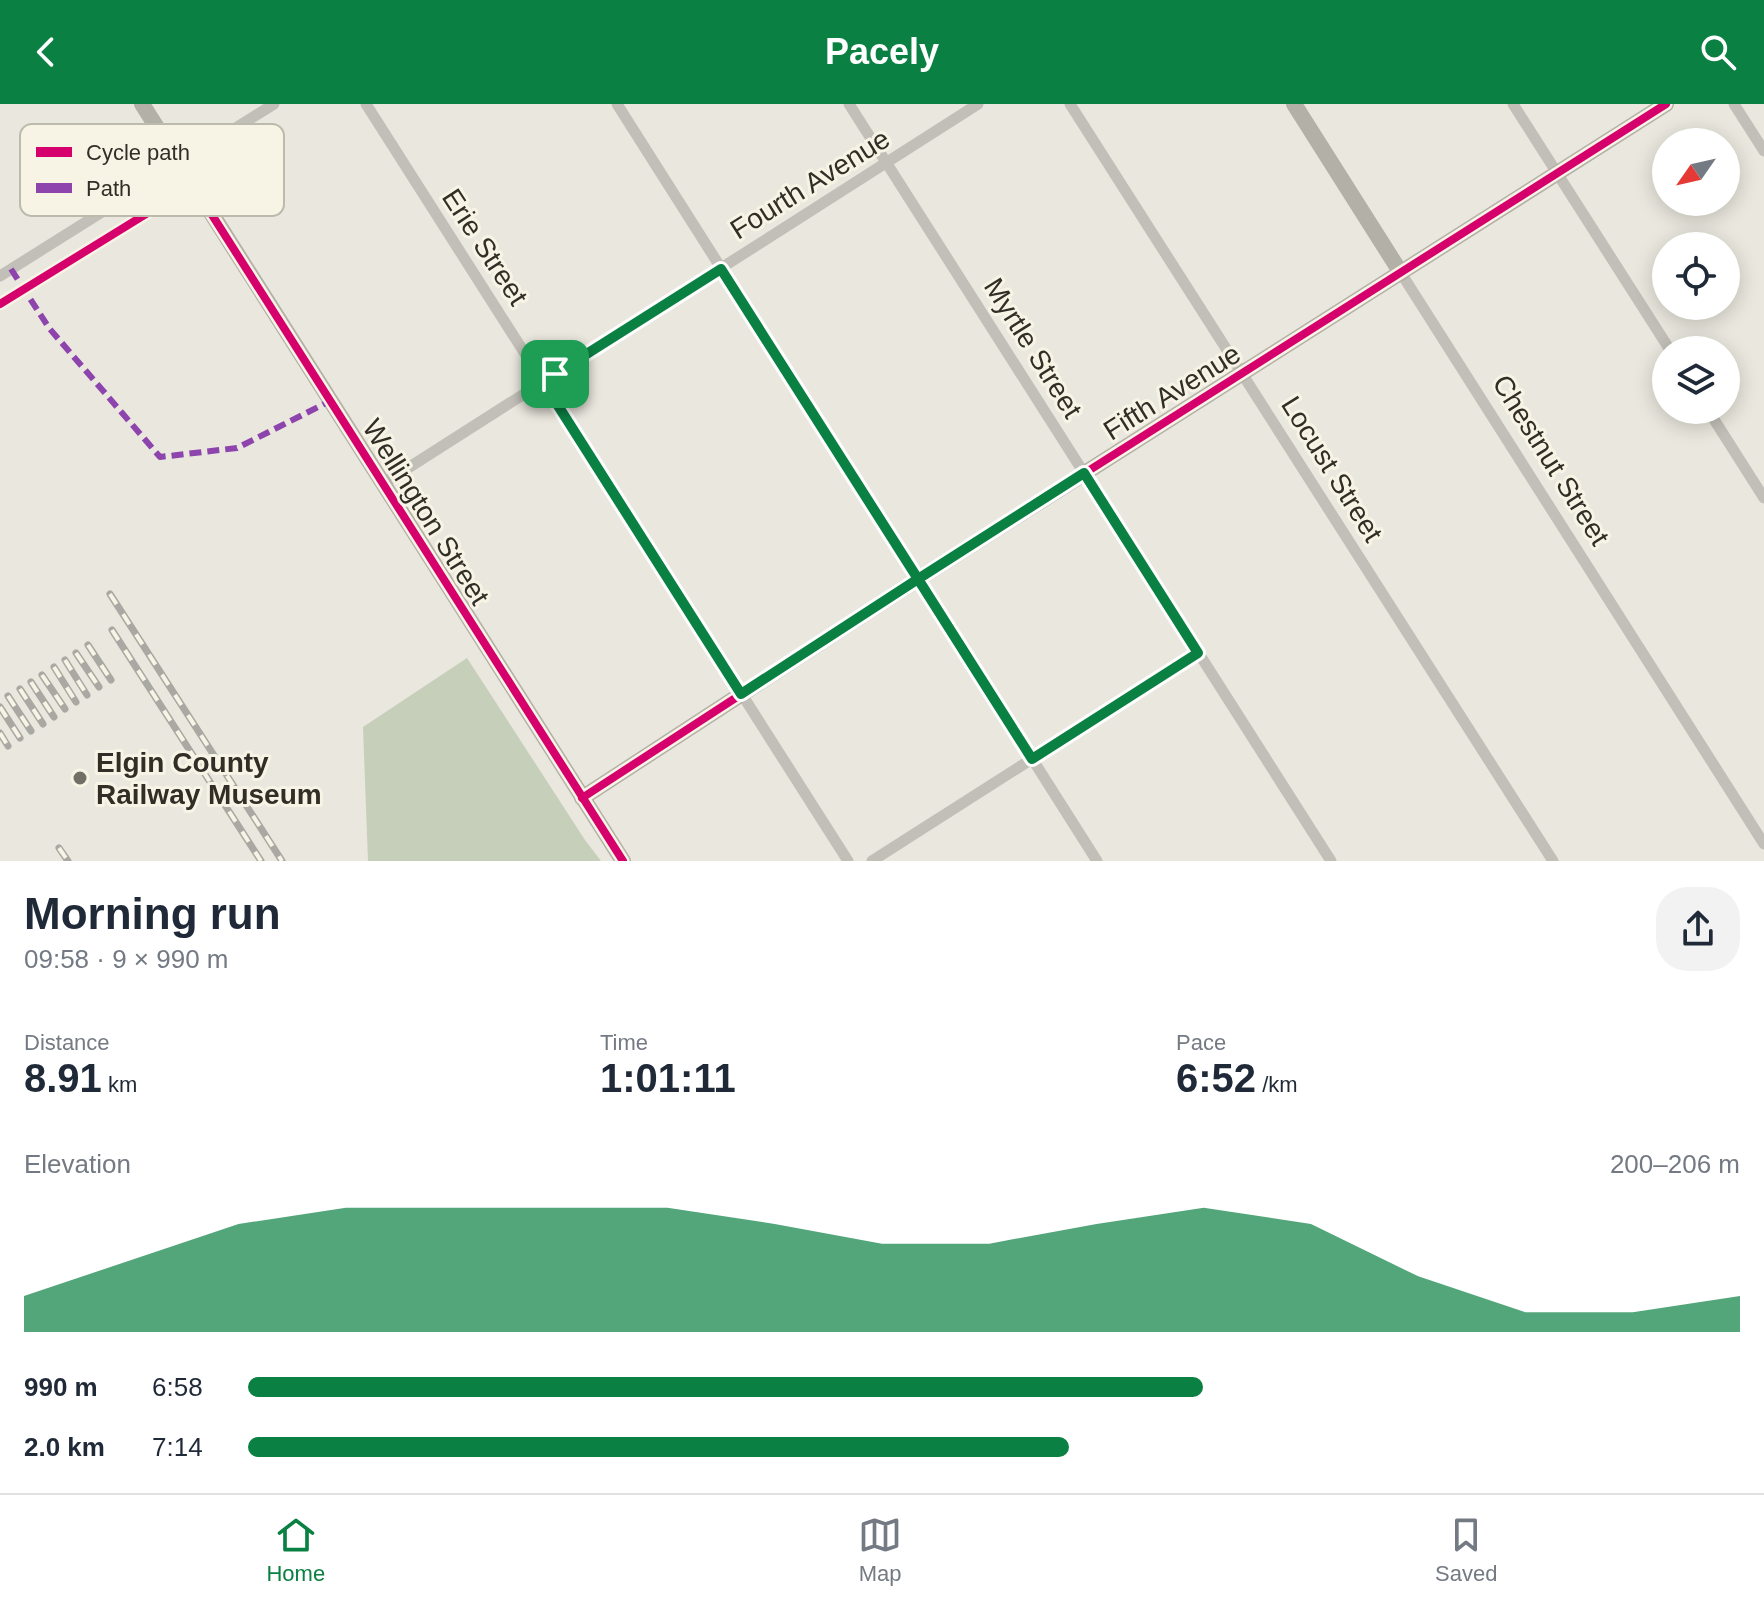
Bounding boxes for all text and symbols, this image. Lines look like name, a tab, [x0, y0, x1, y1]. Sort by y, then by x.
icon: back	[24, 30, 68, 74]
icon: search	[1696, 30, 1740, 74]
text: Pacely	[825, 31, 939, 72]
street label: Fourth Avenue	[725, 123, 895, 245]
legend	[20, 124, 284, 216]
north arrow	[1652, 128, 1740, 216]
map controls	[1652, 128, 1740, 424]
text: Cycle path	[86, 140, 190, 165]
text: Path	[86, 176, 131, 201]
street label: Erie Street	[436, 183, 534, 311]
button: locate	[1652, 232, 1740, 320]
street label: Myrtle Street	[978, 272, 1088, 424]
button: layers	[1652, 336, 1740, 424]
street label: Fifth Avenue	[1098, 338, 1246, 446]
pin	[521, 340, 589, 408]
icon: arrive	[533, 352, 577, 396]
street label: Chestnut Street	[1486, 369, 1616, 551]
street label: Locust Street	[1275, 391, 1389, 547]
street label: Wellington Street	[356, 414, 496, 611]
place label: Elgin County Railway Museum	[96, 747, 322, 810]
marker: Elgin County Railway Museum	[71, 769, 89, 787]
button: share	[1656, 887, 1740, 971]
text: Morning run	[24, 889, 281, 938]
text: 09:58 · 9 × 990 m	[24, 944, 229, 974]
text: Distance	[24, 1030, 110, 1055]
text: Time	[600, 1030, 648, 1055]
text: Pace	[1176, 1030, 1226, 1055]
text: 8.91	[24, 1056, 102, 1100]
text: 1:01:11	[600, 1056, 736, 1100]
text: 6:52	[1176, 1056, 1256, 1100]
text: km	[102, 1072, 137, 1097]
text: /km	[1256, 1072, 1298, 1097]
text: Elevation	[24, 1149, 131, 1179]
text: 200–206 m	[1610, 1149, 1740, 1179]
text: 990 m	[24, 1372, 98, 1402]
text: 6:58	[152, 1372, 203, 1402]
text: 2.0 km	[24, 1432, 105, 1462]
text: 7:14	[152, 1432, 203, 1462]
tab: Home	[266, 1513, 325, 1587]
tab: Map	[858, 1513, 902, 1587]
tab: Saved	[1435, 1513, 1498, 1587]

